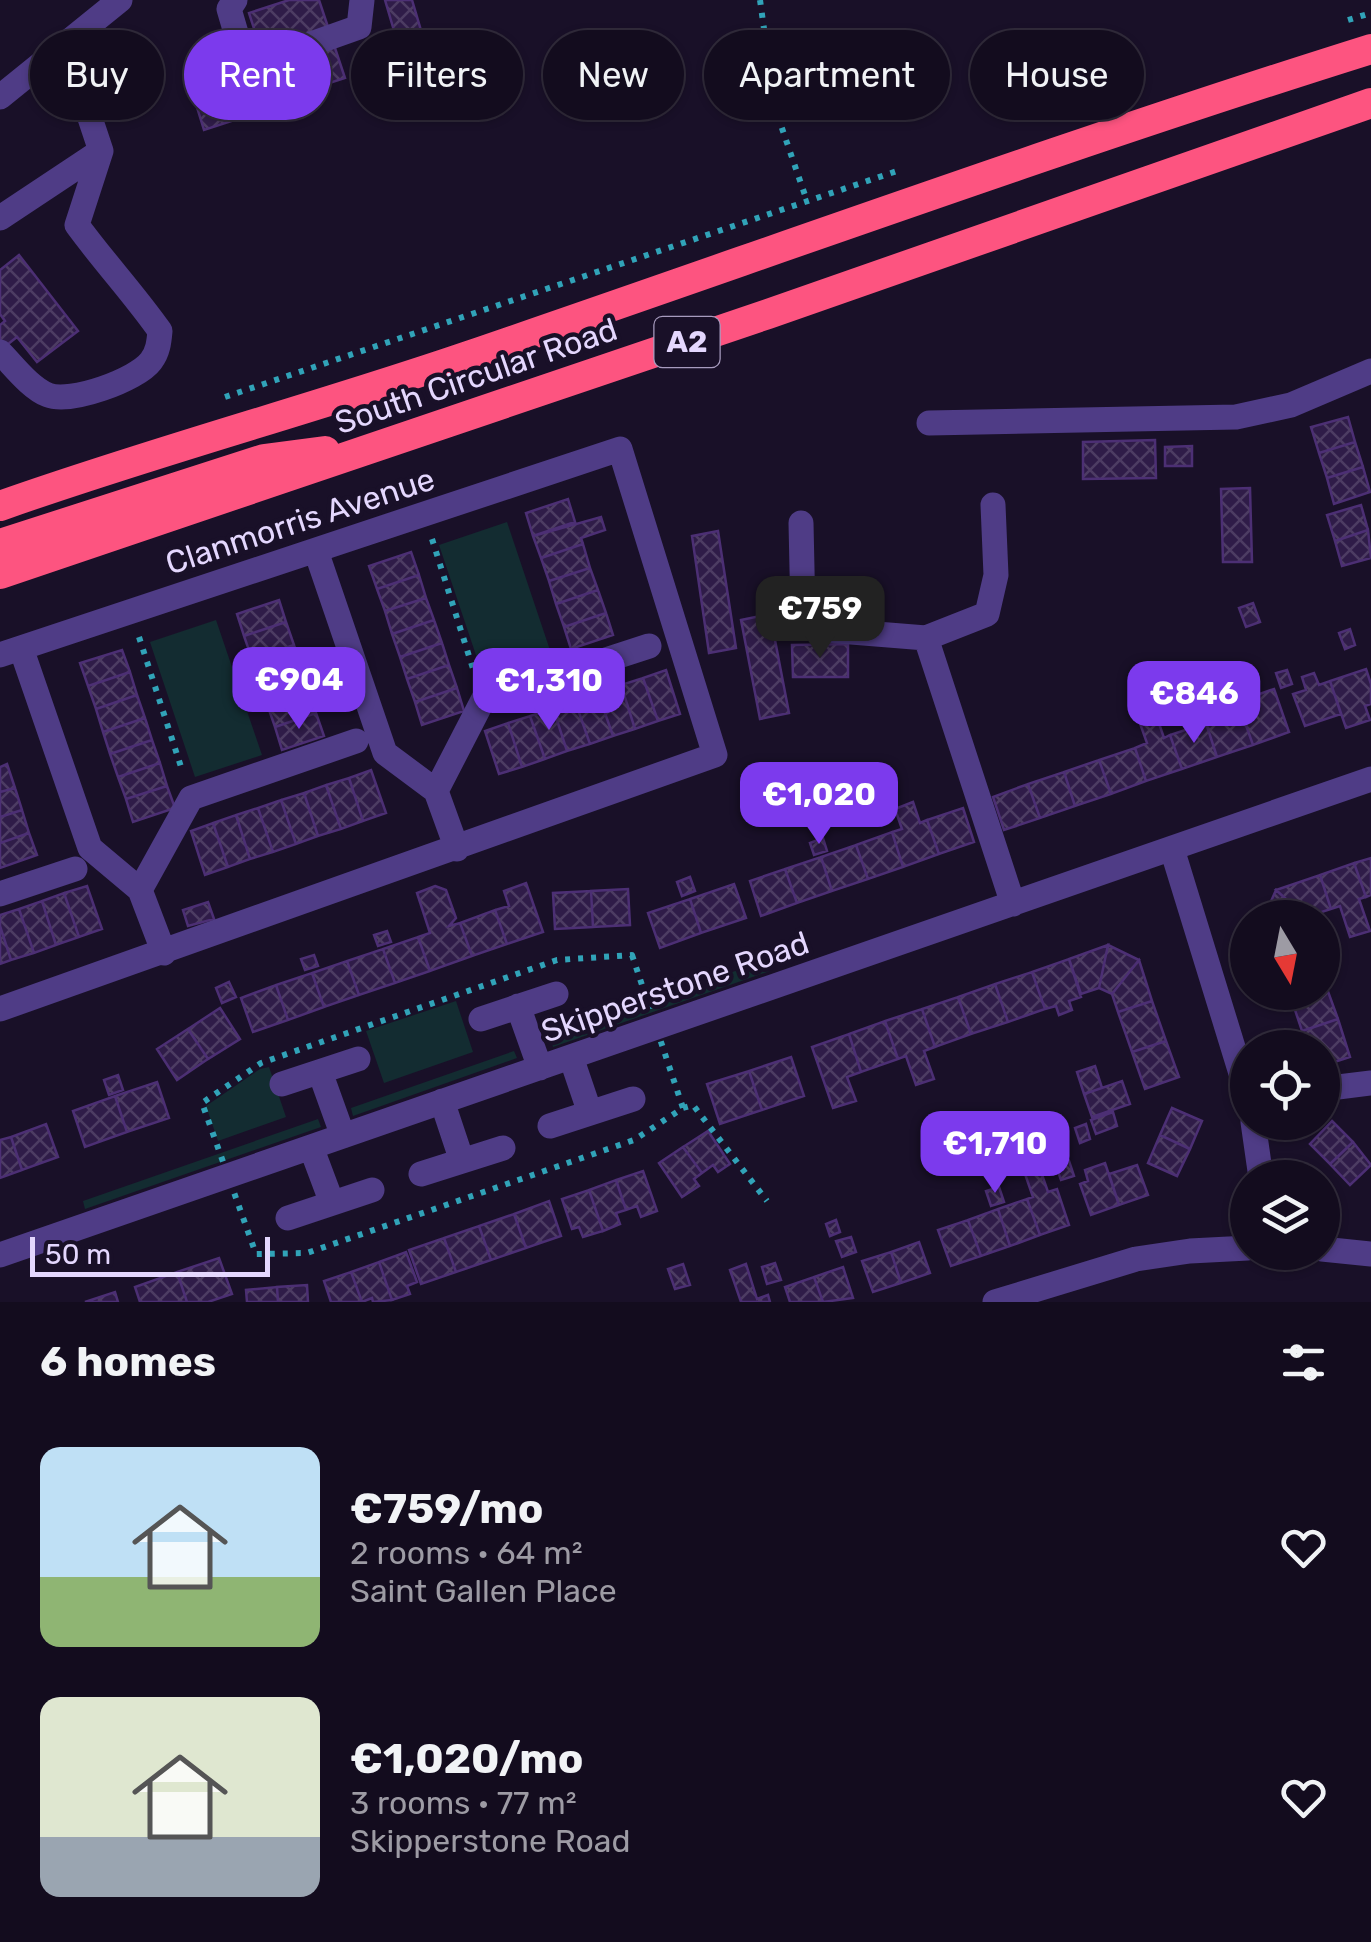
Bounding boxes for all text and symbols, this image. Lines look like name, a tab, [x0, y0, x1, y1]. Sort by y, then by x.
chip: Buy	[30, 30, 164, 120]
chip: Rent	[184, 30, 331, 120]
chip: Filters	[351, 30, 523, 120]
chip: New	[543, 30, 684, 120]
chip: Apartment	[704, 30, 950, 120]
chip: House	[970, 30, 1144, 120]
street label: South Circular Road	[330, 310, 622, 442]
road number: A2	[654, 317, 720, 367]
street label: Clanmorris Avenue	[161, 460, 439, 582]
pin: €759	[761, 576, 879, 661]
text: €759	[778, 589, 862, 627]
pin: €904	[240, 647, 358, 732]
pin: €1,310	[468, 648, 630, 733]
text: €904	[254, 660, 344, 698]
text: €1,310	[495, 661, 603, 699]
pin: €846	[1135, 661, 1253, 746]
text: €846	[1149, 674, 1239, 712]
pin: €1,020	[738, 762, 900, 847]
text: €1,020	[762, 775, 876, 813]
north arrow	[1230, 900, 1340, 1010]
map controls	[1230, 900, 1340, 1270]
street label: Skipperstone Road	[536, 923, 814, 1051]
button: locate	[1230, 1030, 1340, 1140]
pin: €1,710	[914, 1111, 1076, 1196]
text: €1,710	[943, 1124, 1047, 1162]
button: layers	[1230, 1160, 1340, 1270]
scale bar	[30, 1232, 270, 1276]
text: 50 m	[45, 1238, 111, 1271]
icon: filters	[1276, 1335, 1331, 1390]
text: 6 homes	[40, 1337, 216, 1387]
text: €759/mo	[350, 1484, 544, 1534]
icon: home	[120, 1487, 240, 1607]
icon: heart	[1276, 1520, 1331, 1575]
text: 2 rooms · 64 m²	[350, 1534, 583, 1572]
text: Saint Gallen Place	[350, 1572, 617, 1610]
text: €1,020/mo	[350, 1734, 583, 1784]
icon: home	[120, 1737, 240, 1857]
icon: heart	[1276, 1770, 1331, 1825]
text: 3 rooms · 77 m²	[350, 1784, 577, 1822]
text: Skipperstone Road	[350, 1822, 631, 1860]

